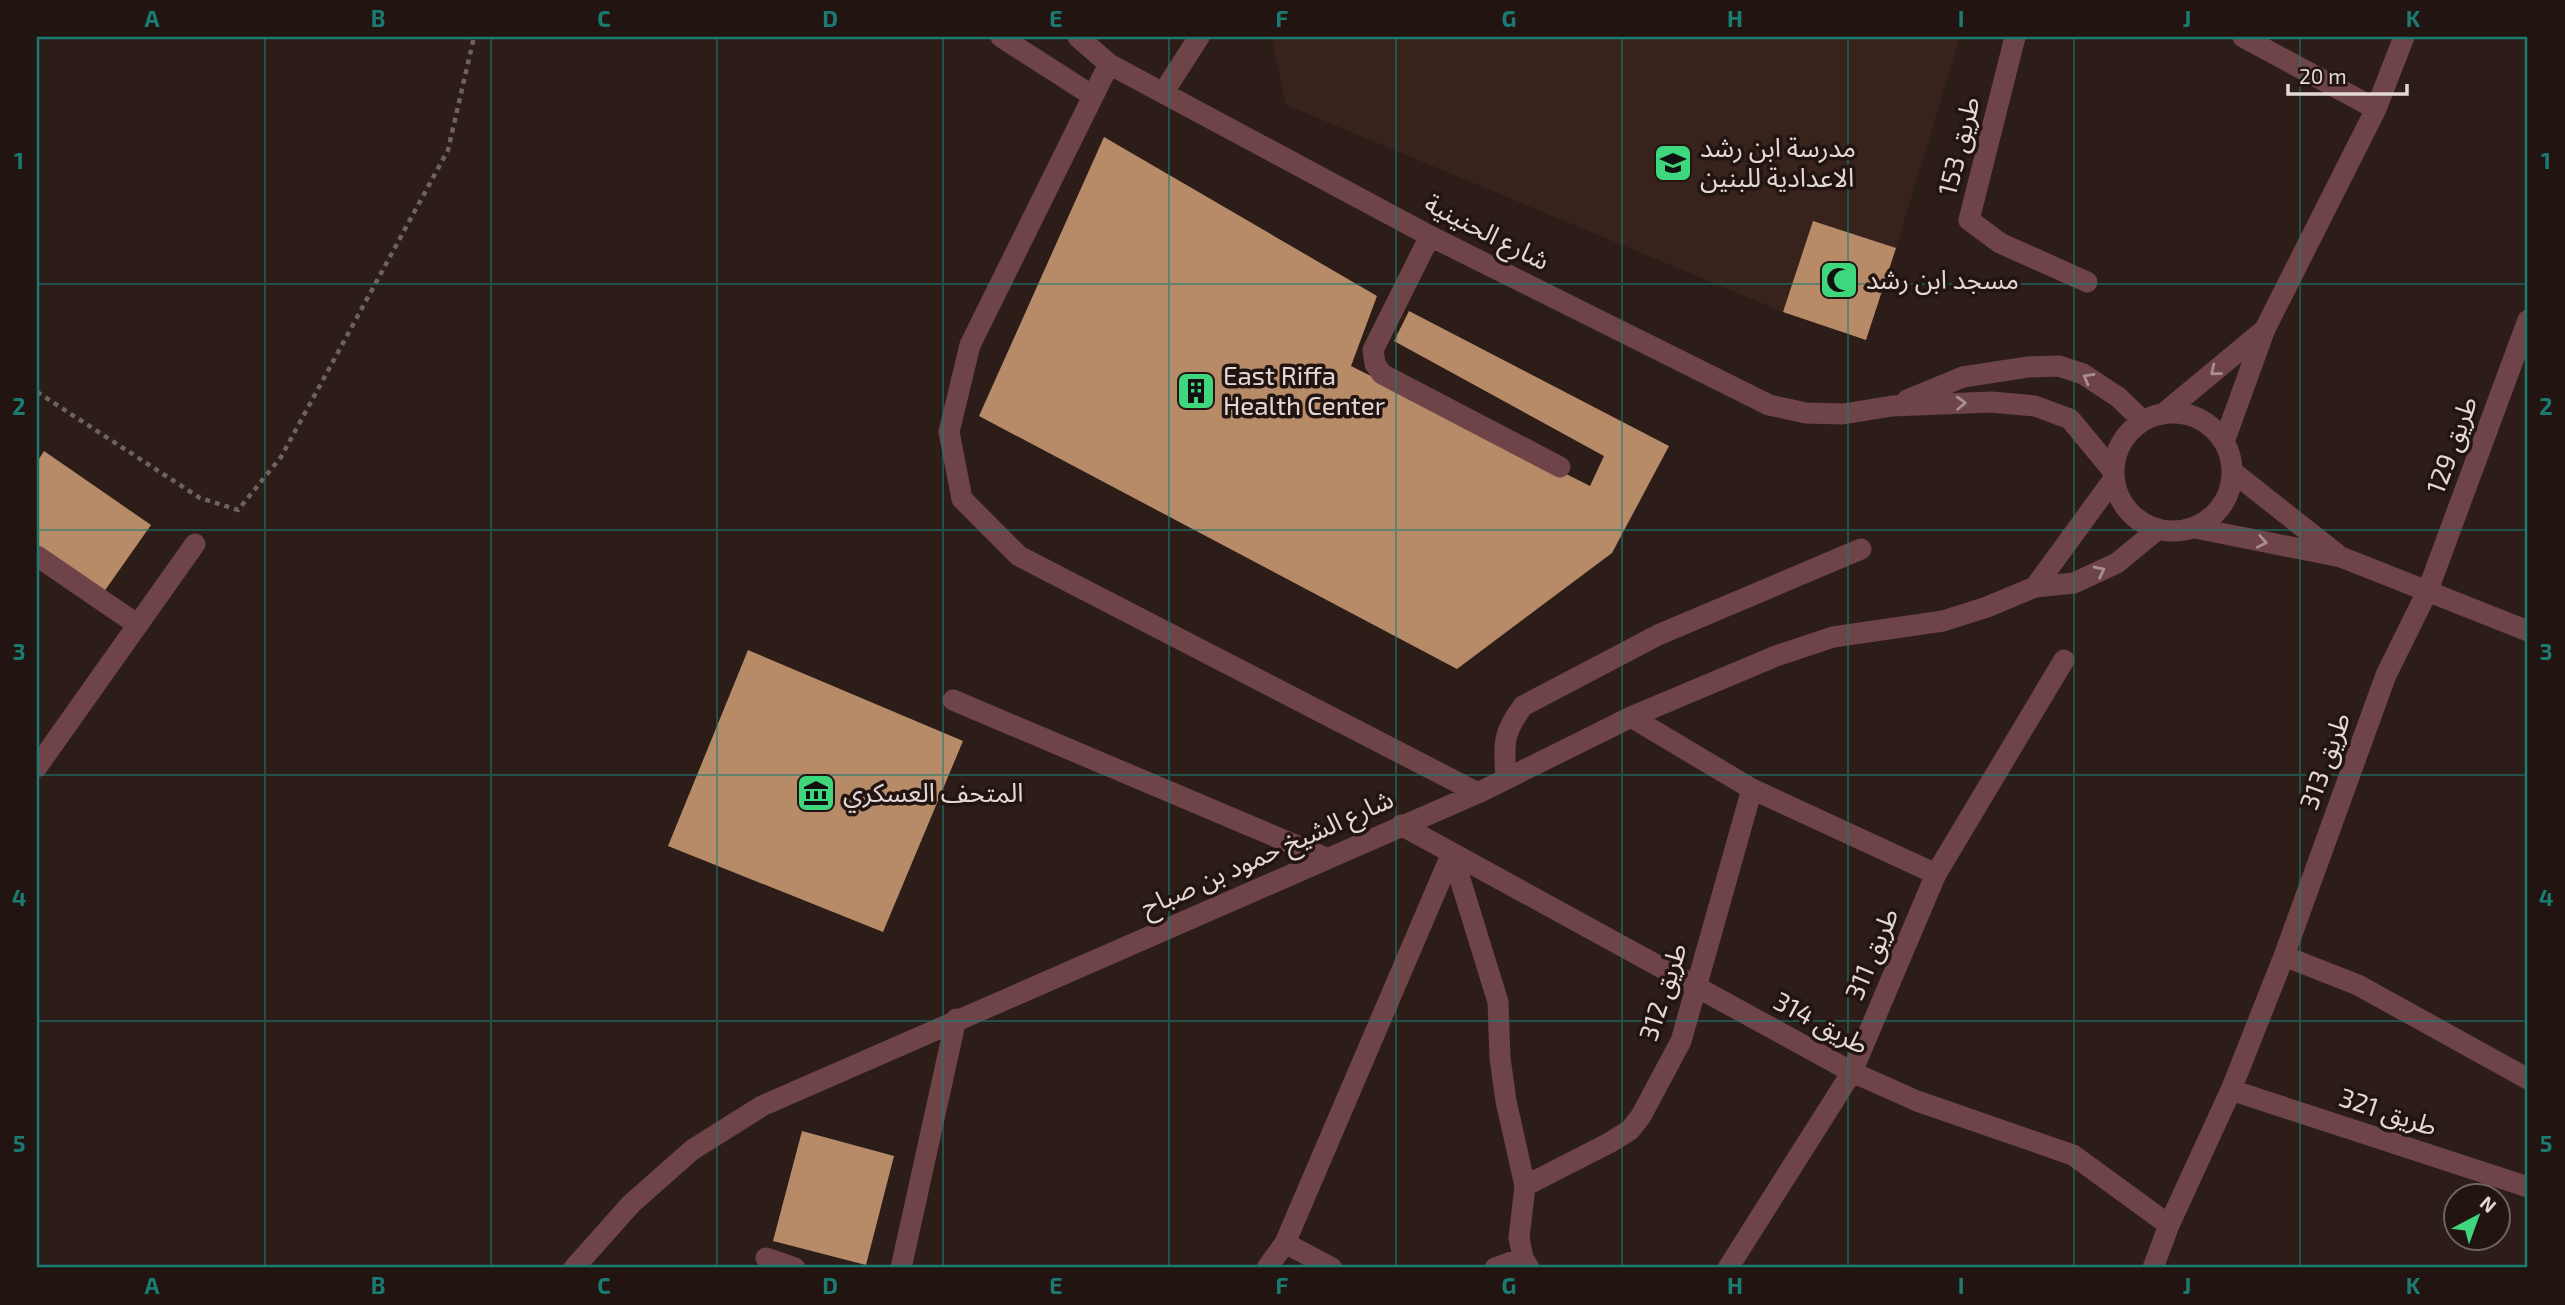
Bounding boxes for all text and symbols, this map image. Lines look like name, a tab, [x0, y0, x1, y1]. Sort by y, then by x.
text: A	[144, 4, 160, 32]
text: B	[371, 4, 385, 32]
text: C	[597, 4, 611, 32]
text: D	[822, 4, 838, 32]
text: E	[1049, 4, 1063, 32]
text: F	[1276, 4, 1289, 32]
text: G	[1502, 4, 1516, 32]
text: H	[1727, 4, 1743, 32]
text: I	[1958, 4, 1964, 32]
text: J	[2183, 4, 2191, 32]
text: K	[2406, 4, 2421, 32]
scale bar	[2288, 52, 2408, 96]
text: 20 m	[2299, 63, 2347, 88]
street label: طريق 153	[1930, 93, 1987, 199]
place label: مدرسة ابن رشد الاعدادية للبنين	[1700, 131, 1856, 193]
school or university icon: مدرسة ابن رشد الاعدادية للبنين	[1652, 142, 1694, 184]
text: 1	[14, 146, 24, 174]
text: 1	[2541, 146, 2551, 174]
street label: شارع الحنينية	[1418, 186, 1555, 280]
mosque icon: مسجد ابن رشد	[1818, 259, 1860, 301]
place label: مسجد ابن رشد	[1866, 263, 2019, 295]
place label: East Riffa Health Center	[1223, 359, 1385, 420]
one-way arrow	[2210, 363, 2223, 375]
building icon: East Riffa Health Center	[1175, 370, 1217, 412]
one-way arrow	[2083, 373, 2096, 386]
street label: طريق 129	[2419, 391, 2484, 498]
text: 2	[12, 392, 26, 420]
text: 2	[2539, 392, 2553, 420]
one-way arrow	[1955, 396, 1966, 411]
one-way arrow	[2256, 533, 2268, 548]
one-way arrow	[2093, 565, 2105, 579]
text: 3	[12, 637, 26, 665]
text: 3	[2539, 637, 2553, 665]
street label: طريق 313	[2292, 708, 2357, 814]
museum icon: المتحف العسكري	[795, 772, 837, 814]
place label: المتحف العسكري	[843, 776, 1023, 813]
street label: شارع الشيخ حمود بن صباح	[1135, 782, 1400, 927]
text: 4	[12, 883, 26, 911]
text: 4	[2539, 883, 2553, 911]
street label: طريق 311	[1837, 903, 1906, 1005]
street label: طريق 312	[1631, 939, 1694, 1045]
street label: طريق 314	[1768, 984, 1874, 1061]
street label: طريق 321	[2335, 1080, 2441, 1143]
text: 5	[13, 1129, 25, 1157]
text: 5	[2540, 1129, 2552, 1157]
north arrow	[2442, 1182, 2512, 1252]
text: N	[2476, 1191, 2501, 1217]
text: A	[144, 1271, 160, 1299]
text: B	[371, 1271, 385, 1299]
text: C	[597, 1271, 611, 1299]
text: D	[822, 1271, 838, 1299]
text: E	[1049, 1271, 1063, 1299]
text: F	[1276, 1271, 1289, 1299]
text: G	[1502, 1271, 1516, 1299]
text: H	[1727, 1271, 1743, 1299]
text: I	[1958, 1271, 1964, 1299]
text: J	[2183, 1271, 2191, 1299]
text: K	[2406, 1271, 2421, 1299]

